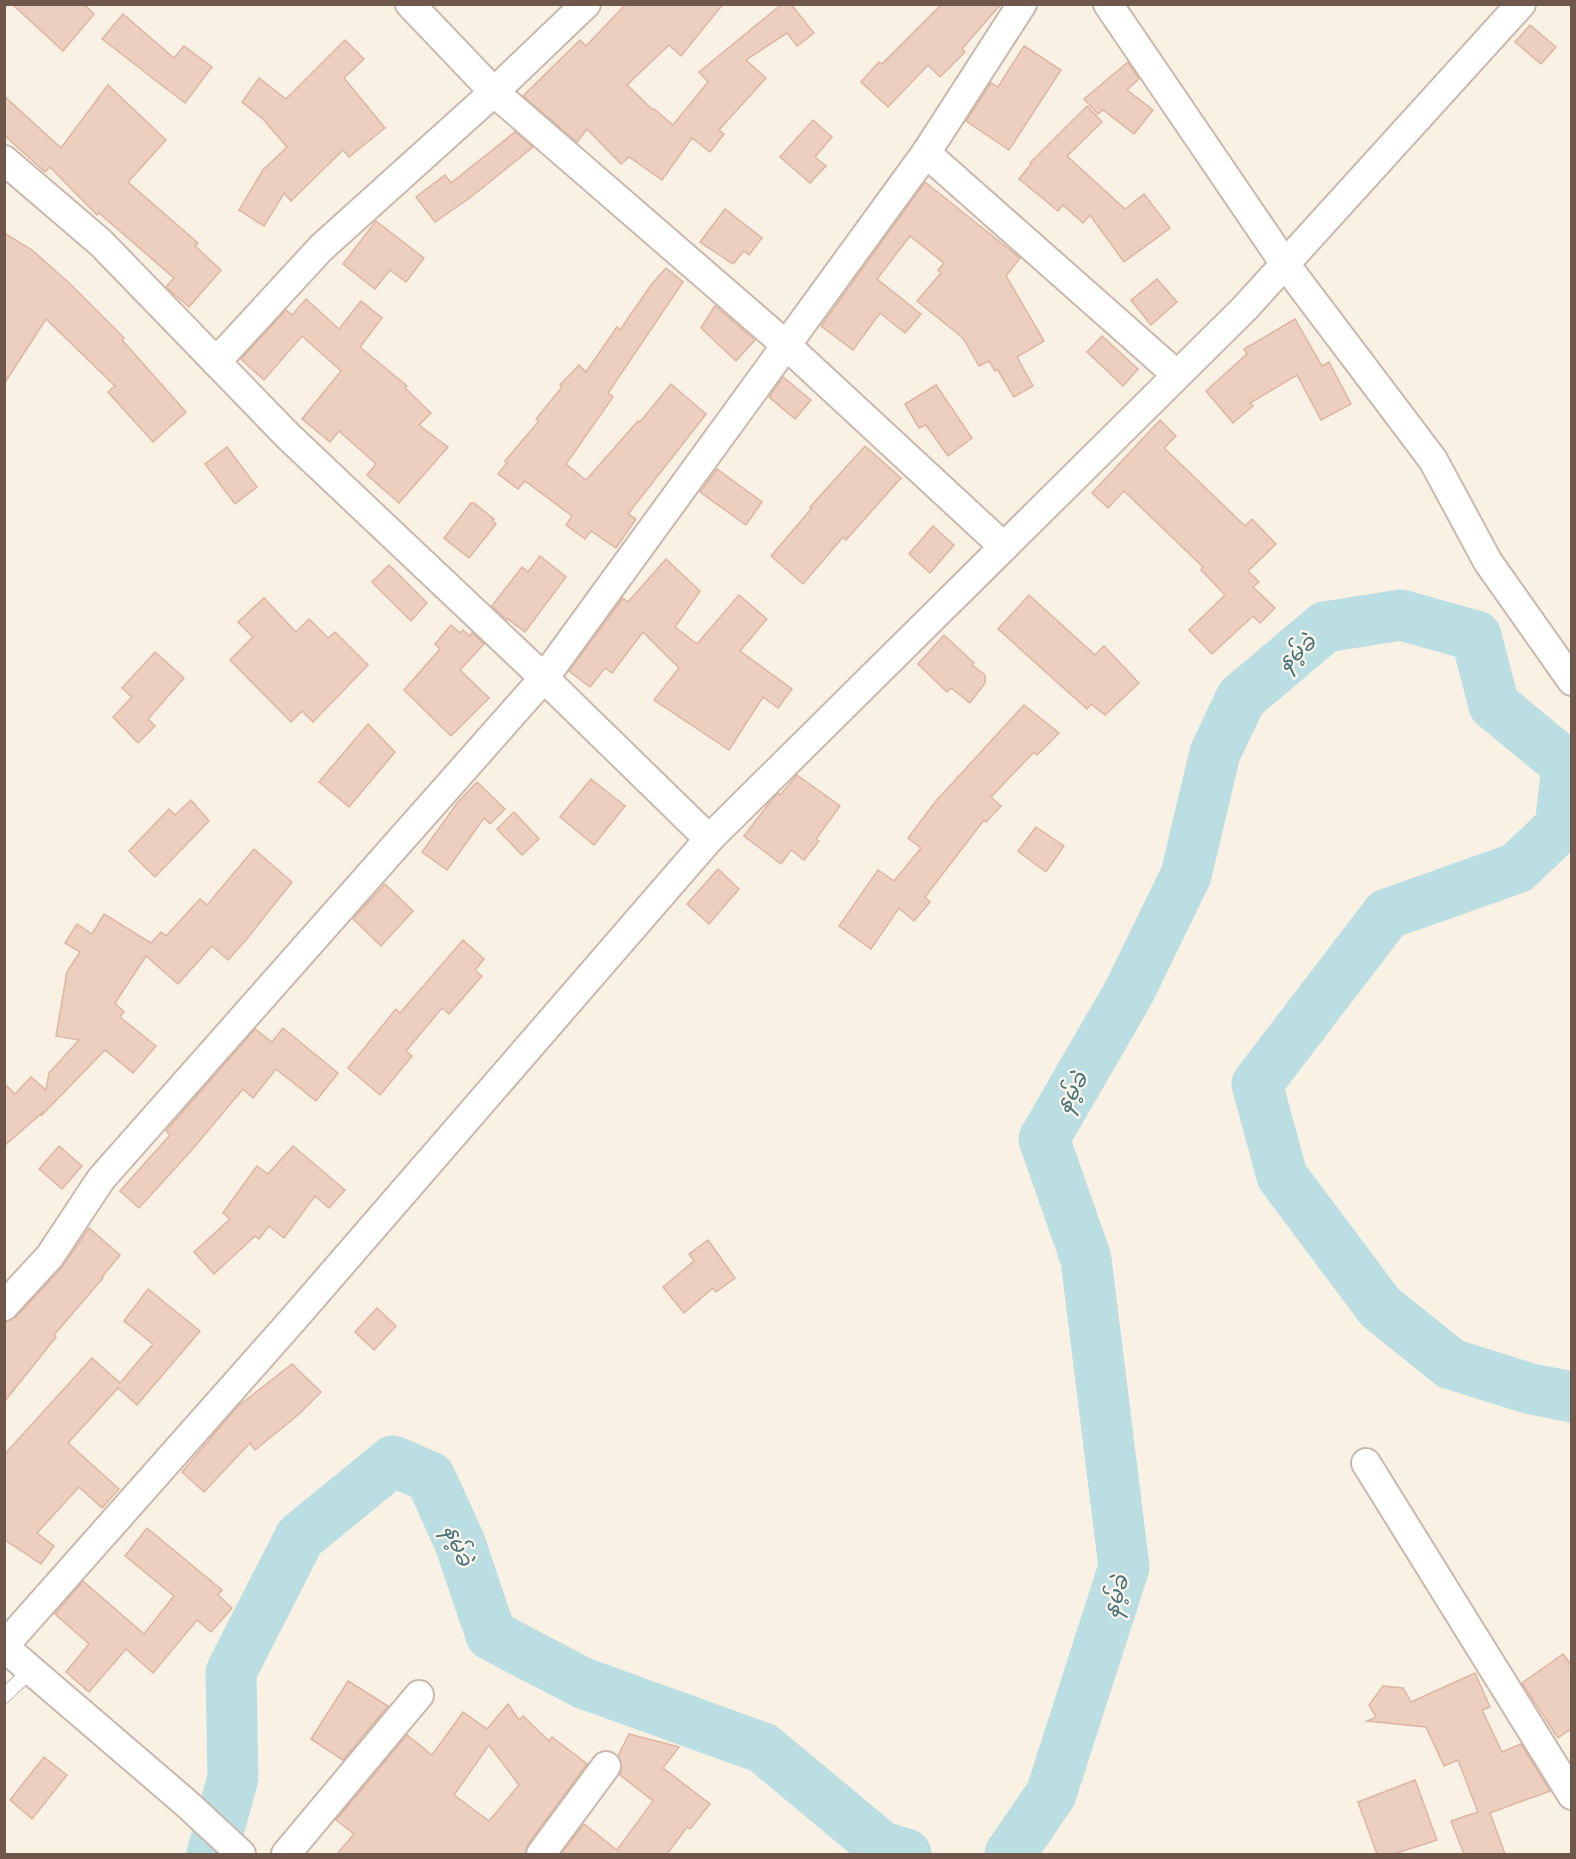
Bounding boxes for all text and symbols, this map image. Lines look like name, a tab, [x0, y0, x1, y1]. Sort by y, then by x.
water label: နမ့်ခဲ	[1270, 625, 1325, 680]
water label: နမ့်ခဲ	[1047, 1065, 1099, 1120]
water label: နမ့်ခဲ	[433, 1519, 482, 1573]
water label: နမ့်ခဲ	[1094, 1570, 1140, 1622]

